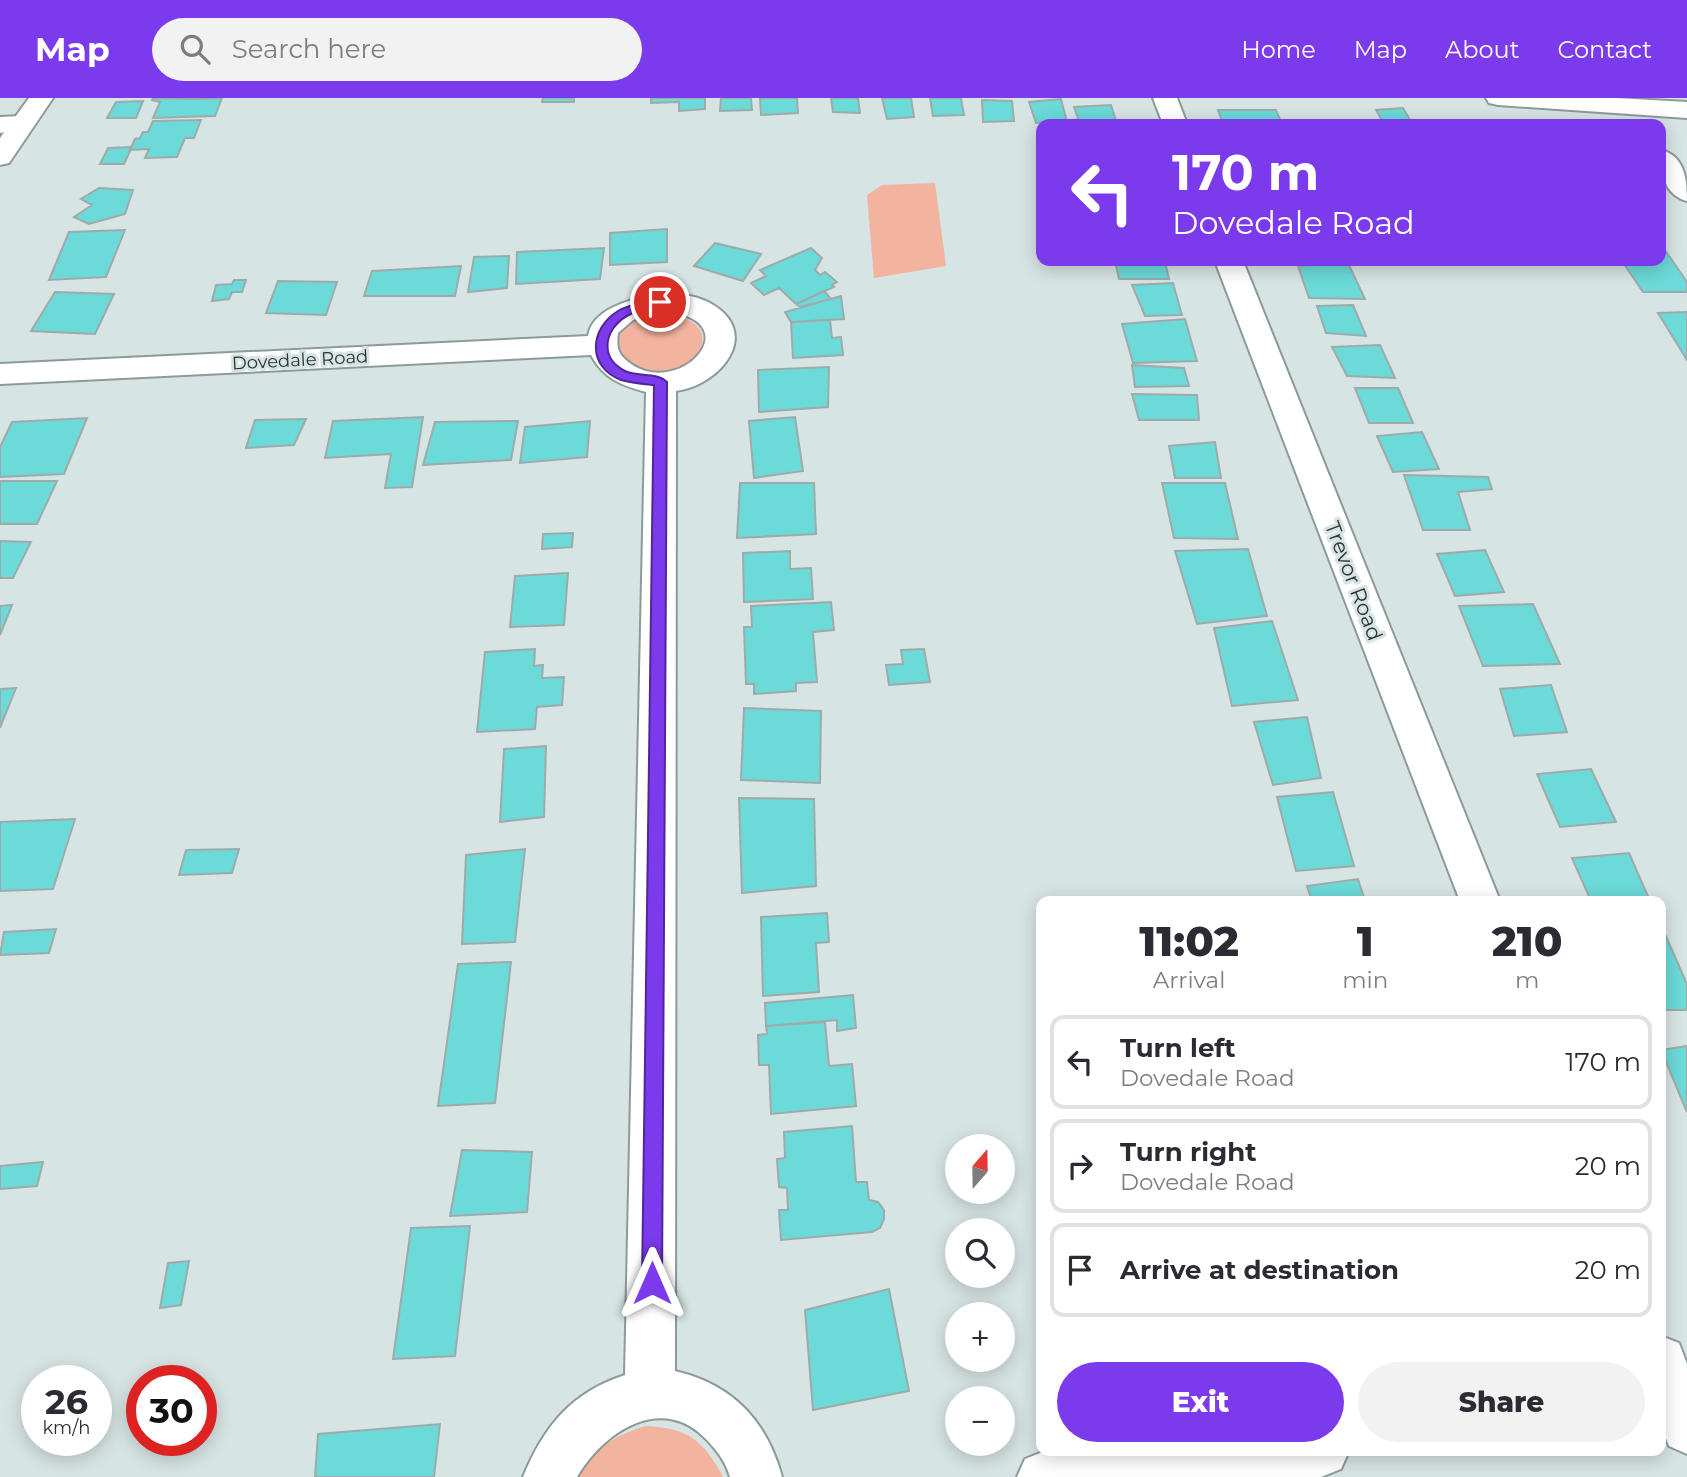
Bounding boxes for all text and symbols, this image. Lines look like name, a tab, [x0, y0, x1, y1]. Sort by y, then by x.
search box	[152, 18, 642, 81]
text: Map	[35, 29, 110, 69]
icon: search	[176, 30, 214, 68]
text: Search here	[232, 33, 386, 65]
text: Home	[1241, 35, 1316, 64]
text: Map	[1354, 35, 1407, 64]
text: About	[1445, 35, 1519, 64]
text: Contact	[1557, 35, 1652, 64]
text: 170 m	[1172, 143, 1319, 202]
icon: left	[1057, 147, 1148, 238]
text: Dovedale Road	[1172, 203, 1415, 242]
pin	[630, 272, 690, 332]
icon: arrive	[641, 283, 679, 321]
street label: Dovedale Road	[231, 345, 369, 375]
street label: Trevor Road	[1320, 518, 1388, 644]
text: 11:02	[1139, 915, 1239, 967]
text: 1	[1357, 915, 1374, 967]
text: 210	[1492, 915, 1563, 967]
text: Arrival	[1153, 966, 1225, 994]
text: min	[1342, 966, 1388, 994]
text: m	[1515, 966, 1539, 994]
text: Turn left	[1120, 1032, 1236, 1064]
icon: left	[1061, 1043, 1099, 1081]
text: 170 m	[1565, 1046, 1641, 1078]
text: Dovedale Road	[1120, 1064, 1295, 1092]
north arrow	[945, 1134, 1015, 1204]
map controls	[945, 1134, 1015, 1456]
text: Turn right	[1120, 1136, 1256, 1168]
icon: right	[1061, 1147, 1099, 1185]
text: 20 m	[1575, 1150, 1641, 1182]
text: Dovedale Road	[1120, 1168, 1295, 1196]
button: search	[945, 1218, 1015, 1288]
position arrow	[615, 1246, 689, 1320]
icon: arrive	[1061, 1251, 1099, 1289]
text: Arrive at destination	[1120, 1254, 1399, 1286]
text: 20 m	[1575, 1254, 1641, 1286]
button: +	[945, 1302, 1015, 1372]
button: Exit	[1057, 1362, 1344, 1442]
button: Share	[1358, 1362, 1645, 1442]
speed limit sign: 30	[126, 1365, 217, 1456]
text: 26	[45, 1380, 88, 1423]
button: −	[945, 1386, 1015, 1456]
text: km/h	[42, 1417, 91, 1439]

